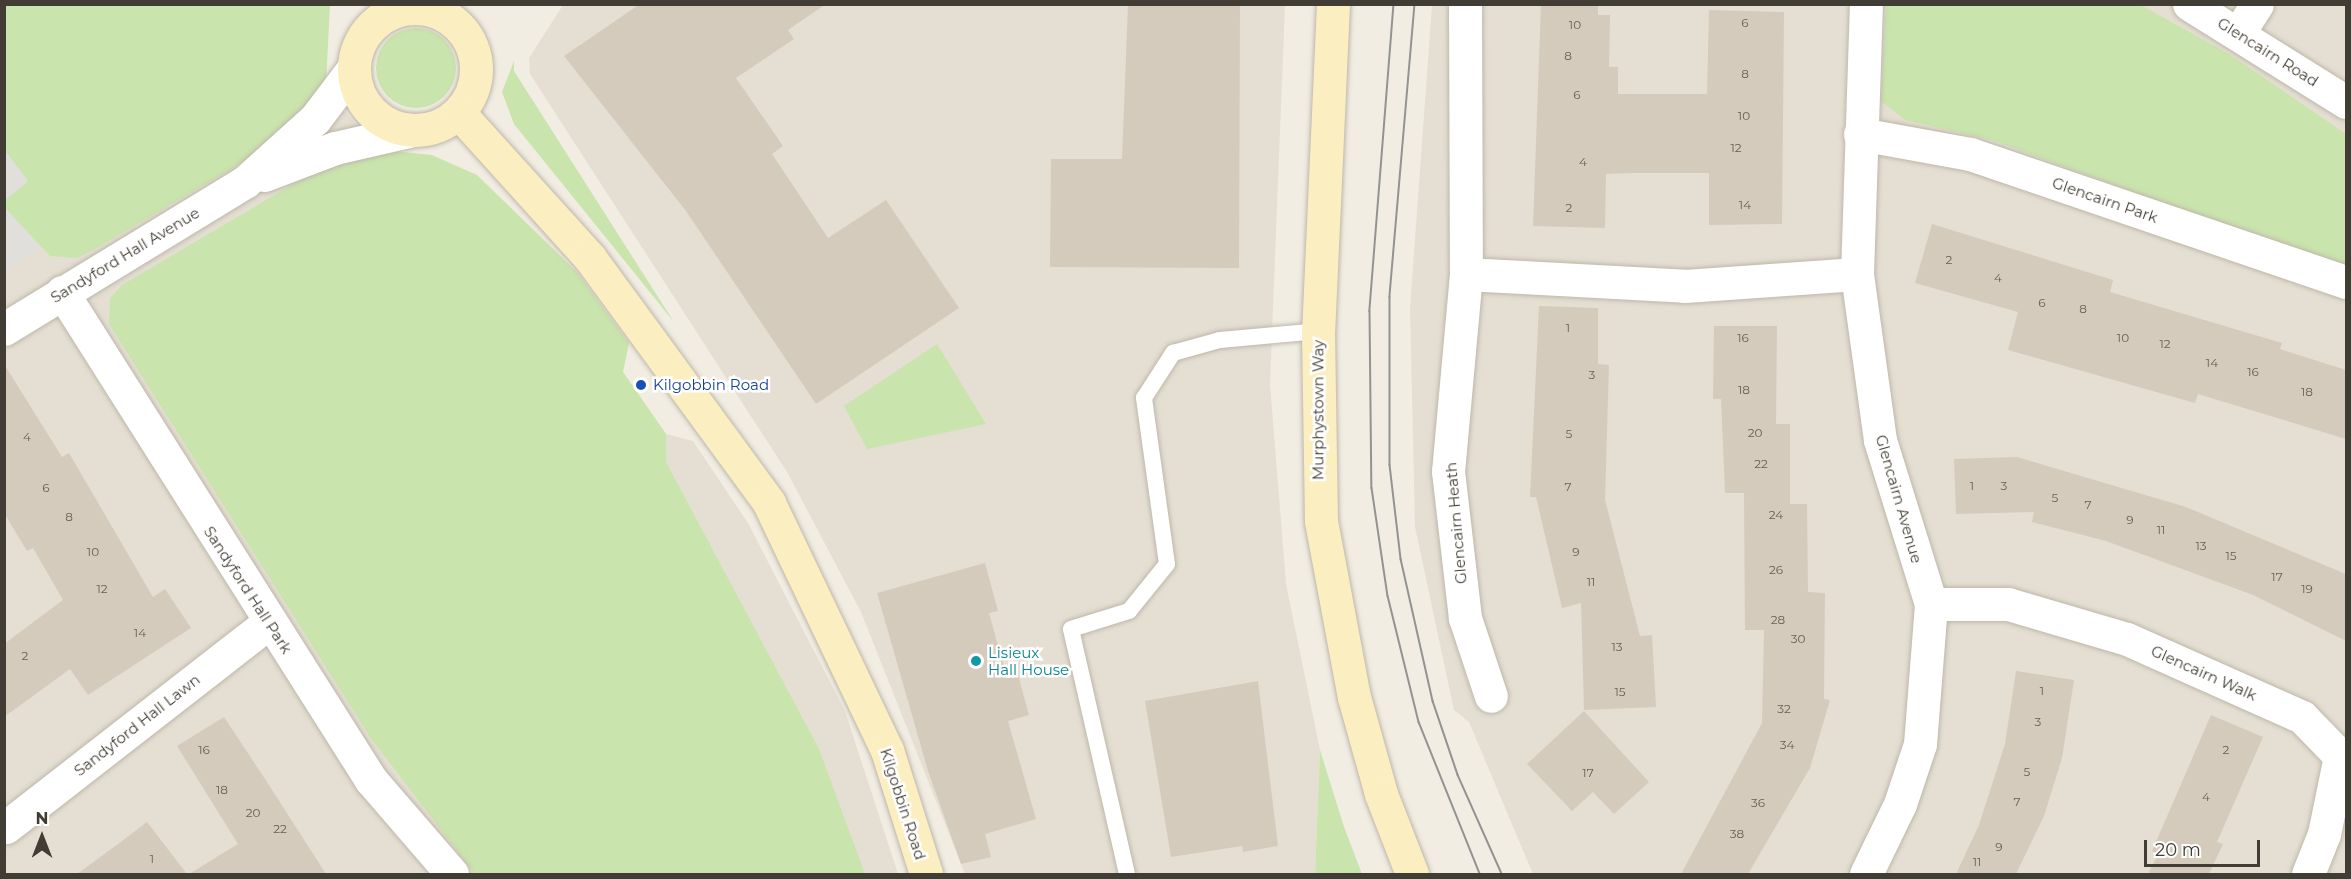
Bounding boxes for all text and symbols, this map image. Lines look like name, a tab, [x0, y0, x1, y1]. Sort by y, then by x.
street label: Glencairn Road	[2214, 14, 2322, 90]
house number: 6	[1741, 16, 1749, 30]
house number: 10	[1569, 18, 1581, 32]
house number: 8	[1564, 49, 1572, 63]
house number: 8	[1741, 67, 1749, 81]
house number: 6	[1573, 88, 1581, 102]
house number: 10	[1738, 109, 1750, 123]
house number: 12	[1730, 141, 1742, 155]
house number: 4	[1579, 155, 1587, 169]
street label: Glencairn Park	[2050, 174, 2160, 226]
house number: 14	[1739, 198, 1751, 212]
house number: 2	[1566, 201, 1572, 215]
street label: Sandyford Hall Avenue	[47, 203, 203, 307]
house number: 2	[1946, 253, 1952, 267]
house number: 4	[1994, 271, 2002, 285]
house number: 6	[2038, 296, 2046, 310]
house number: 8	[2079, 302, 2087, 316]
house number: 1	[1566, 321, 1570, 335]
house number: 16	[1737, 331, 1749, 345]
house number: 10	[2117, 331, 2129, 345]
house number: 12	[2159, 337, 2171, 351]
street label: Murphystown Way	[1309, 340, 1327, 480]
house number: 14	[2206, 356, 2218, 370]
house number: 16	[2247, 365, 2259, 379]
house number: 3	[1589, 368, 1595, 382]
place label: Kilgobbin Road	[653, 376, 769, 394]
marker: Kilgobbin Road	[634, 378, 648, 392]
house number: 18	[1738, 383, 1750, 397]
house number: 18	[2301, 385, 2313, 399]
house number: 20	[1748, 426, 1762, 440]
house number: 5	[1566, 427, 1572, 441]
house number: 4	[23, 430, 31, 444]
street label: Glencairn Avenue	[1872, 433, 1926, 565]
house number: 22	[1754, 457, 1768, 471]
street label: Glencairn Heath	[1442, 461, 1470, 585]
house number: 1	[1970, 479, 1974, 493]
house number: 3	[2001, 479, 2007, 493]
house number: 7	[1564, 480, 1572, 494]
house number: 6	[42, 481, 50, 495]
house number: 5	[2052, 491, 2058, 505]
house number: 7	[2084, 498, 2092, 512]
house number: 24	[1769, 508, 1783, 522]
house number: 8	[65, 510, 73, 524]
house number: 9	[2126, 513, 2134, 527]
street label: Sandyford Hall Park	[200, 523, 296, 657]
house number: 11	[2157, 523, 2165, 537]
house number: 13	[2195, 539, 2207, 553]
house number: 10	[87, 545, 99, 559]
house number: 9	[1572, 545, 1580, 559]
house number: 15	[2225, 549, 2237, 563]
house number: 26	[1769, 563, 1783, 577]
house number: 17	[2271, 570, 2283, 584]
house number: 11	[1587, 575, 1595, 589]
house number: 12	[96, 582, 108, 596]
house number: 19	[2301, 582, 2313, 596]
house number: 28	[1771, 613, 1785, 627]
house number: 14	[134, 626, 146, 640]
house number: 30	[1791, 632, 1805, 646]
house number: 13	[1611, 640, 1623, 654]
street label: Glencairn Walk	[2148, 642, 2260, 704]
place label: Lisieux Hall House	[988, 643, 1069, 678]
house number: 2	[22, 649, 28, 663]
marker: Lisieux Hall House	[969, 654, 983, 668]
street label: Sandyford Hall Lawn	[71, 670, 203, 780]
house number: 1	[2040, 684, 2044, 698]
house number: 15	[1614, 685, 1626, 699]
house number: 32	[1777, 702, 1791, 716]
house number: 3	[2035, 715, 2041, 729]
house number: 34	[1780, 738, 1794, 752]
house number: 16	[198, 743, 210, 757]
house number: 2	[2223, 743, 2229, 757]
street label: Kilgobbin Road	[877, 746, 929, 862]
house number: 5	[2024, 765, 2030, 779]
house number: 17	[1582, 766, 1594, 780]
house number: 18	[216, 783, 228, 797]
house number: 4	[2202, 790, 2210, 804]
house number: 7	[2013, 795, 2021, 809]
house number: 36	[1751, 796, 1765, 810]
house number: 20	[246, 806, 260, 820]
north arrow	[12, 807, 72, 867]
text: N	[36, 809, 48, 828]
house number: 22	[273, 822, 287, 836]
house number: 38	[1730, 827, 1744, 841]
scale bar	[2147, 828, 2262, 866]
text: 20 m	[2155, 839, 2201, 861]
house number: 9	[1995, 840, 2003, 854]
house number: 1	[150, 852, 154, 866]
house number: 11	[1973, 855, 1981, 869]

